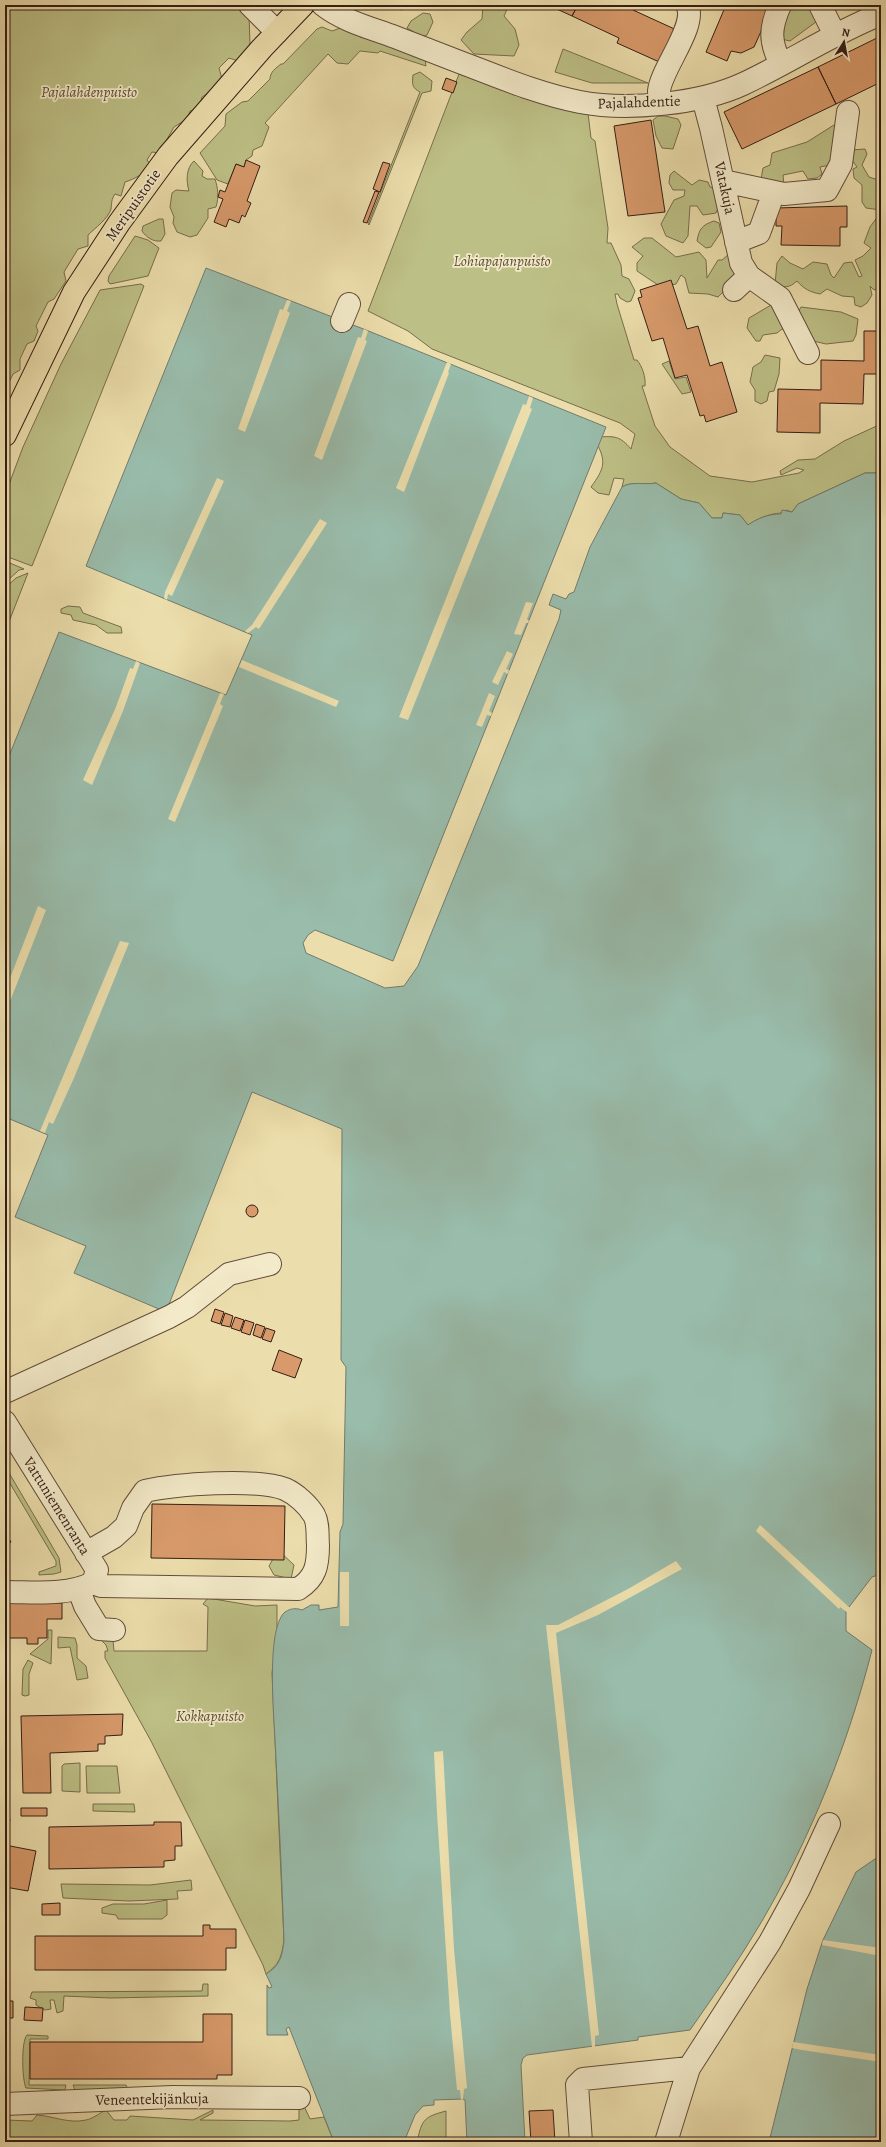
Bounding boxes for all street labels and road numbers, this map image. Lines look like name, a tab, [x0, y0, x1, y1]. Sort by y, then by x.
street label: Pajalahdentie	[597, 91, 681, 113]
street label: Vatakuja	[709, 159, 740, 216]
street label: Meripuistotie	[101, 165, 165, 245]
street label: Vattuniemenranta	[18, 1452, 95, 1559]
street label: Veneentekijänkuja	[94, 2088, 209, 2110]

